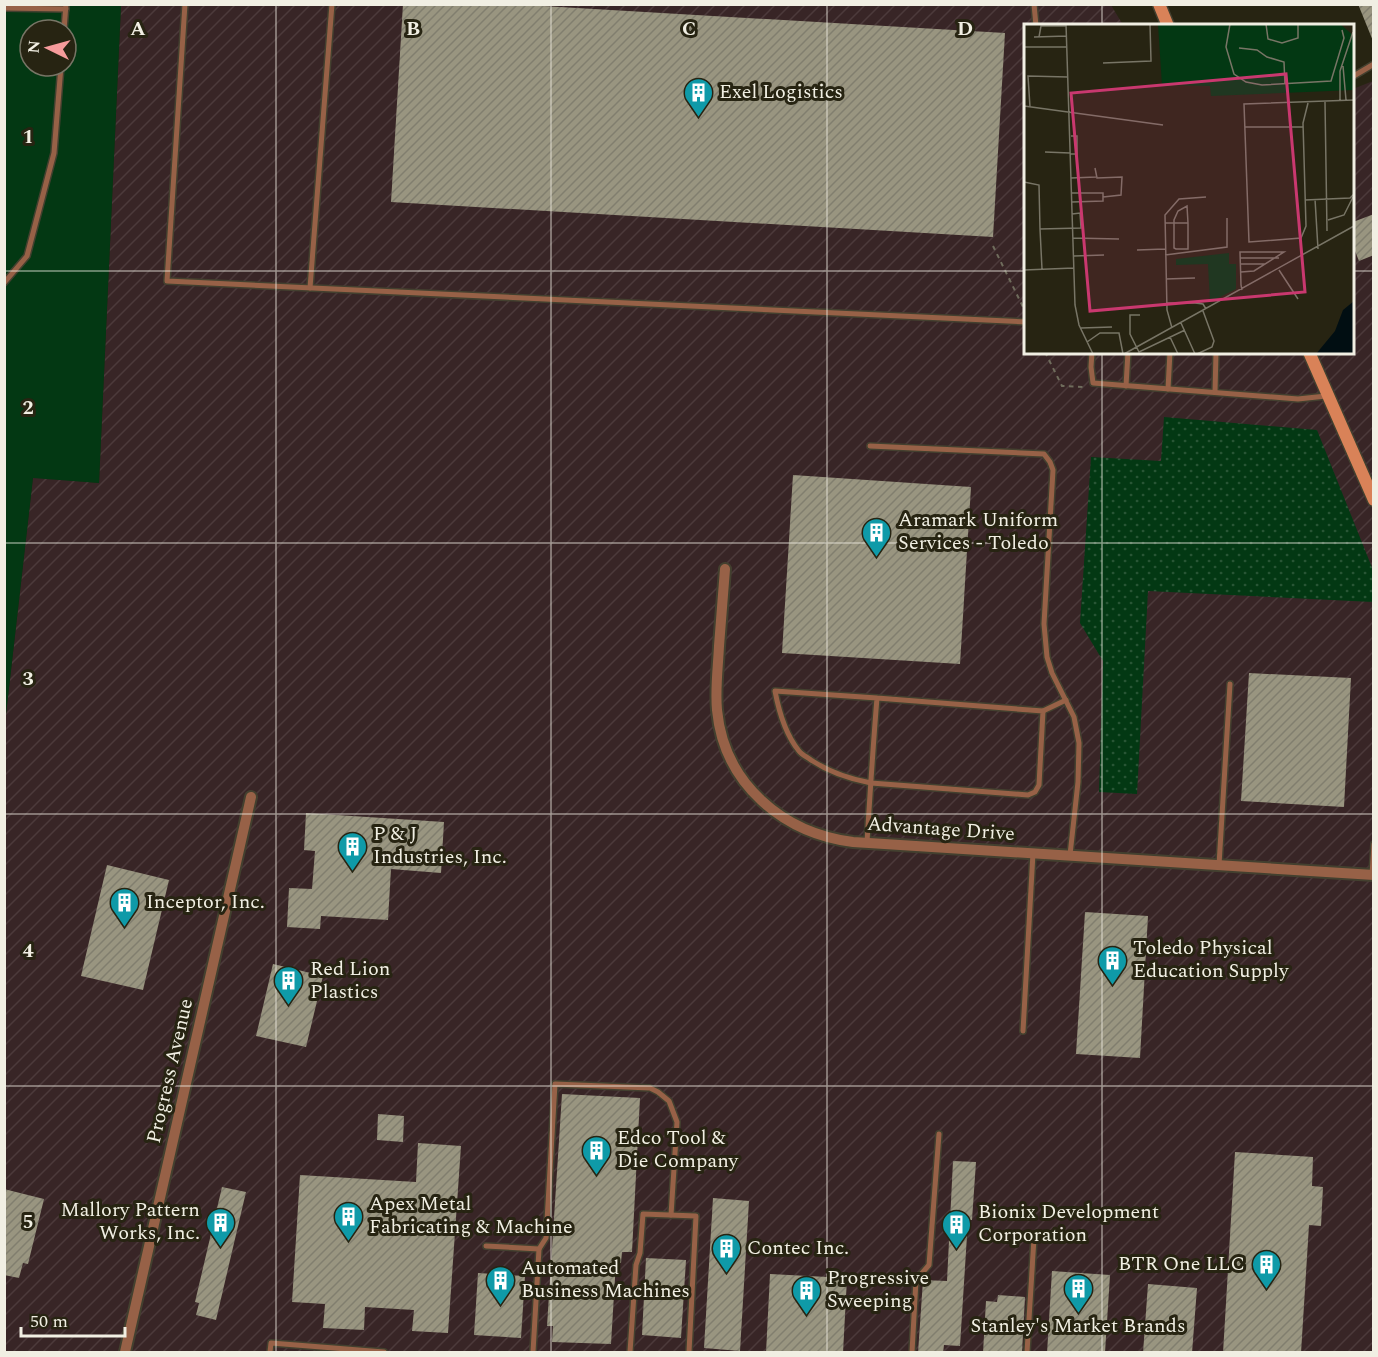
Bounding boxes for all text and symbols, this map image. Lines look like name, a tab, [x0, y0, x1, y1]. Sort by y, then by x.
text: A	[130, 14, 146, 44]
text: B	[406, 14, 420, 44]
text: C	[682, 14, 696, 44]
text: D	[957, 14, 973, 44]
north arrow	[18, 18, 78, 78]
inset map	[1024, 24, 1354, 354]
text: N	[22, 39, 47, 54]
building icon: Exel Logistics	[682, 76, 714, 118]
place label: Exel Logistics	[719, 77, 843, 107]
text: 1	[22, 122, 34, 152]
text: 2	[22, 393, 34, 423]
place label: Aramark Uniform Services - Toledo	[898, 505, 1058, 558]
building icon: Aramark Uniform Services - Toledo	[861, 516, 893, 558]
text: 3	[22, 664, 34, 694]
street label: Advantage Drive	[866, 809, 1016, 849]
place label: P & J Industries, Inc.	[373, 819, 507, 872]
building icon: P & J Industries, Inc.	[336, 830, 368, 872]
building icon: Inceptor, Inc.	[109, 886, 141, 928]
place label: Inceptor, Inc.	[146, 887, 265, 917]
place label: Toledo Physical Education Supply	[1133, 933, 1290, 986]
text: 4	[22, 936, 34, 966]
building icon: Toledo Physical Education Supply	[1096, 944, 1128, 986]
place label: Red Lion Plastics	[310, 954, 390, 1007]
building icon: Red Lion Plastics	[273, 964, 305, 1006]
street label: Progress Avenue	[139, 996, 201, 1146]
place label: Edco Tool & Die Company	[617, 1123, 740, 1176]
building icon: Edco Tool & Die Company	[580, 1134, 612, 1176]
place label: Apex Metal Fabricating & Machine	[369, 1189, 573, 1242]
place label: Mallory Pattern Works, Inc.	[60, 1195, 200, 1248]
place label: Bionix Development Corporation	[978, 1197, 1159, 1250]
building icon: Apex Metal Fabricating & Machine	[332, 1200, 364, 1242]
building icon: Mallory Pattern Works, Inc.	[205, 1206, 237, 1248]
text: 5	[22, 1207, 34, 1237]
building icon: Bionix Development Corporation	[941, 1208, 973, 1250]
building icon: Contec Inc.	[710, 1232, 742, 1274]
place label: Contec Inc.	[747, 1233, 849, 1263]
building icon: BTR One LLC	[1250, 1248, 1282, 1290]
place label: BTR One LLC	[1118, 1249, 1245, 1279]
place label: Automated Business Machines	[521, 1253, 690, 1306]
place label: Progressive Sweeping	[827, 1263, 929, 1316]
building icon: Automated Business Machines	[484, 1264, 516, 1306]
building icon: Stanley's Market Brands	[1062, 1272, 1094, 1314]
building icon: Progressive Sweeping	[790, 1274, 822, 1316]
scale bar	[21, 1300, 124, 1338]
text: 50 m	[30, 1308, 68, 1335]
place label: Stanley's Market Brands	[970, 1311, 1186, 1341]

